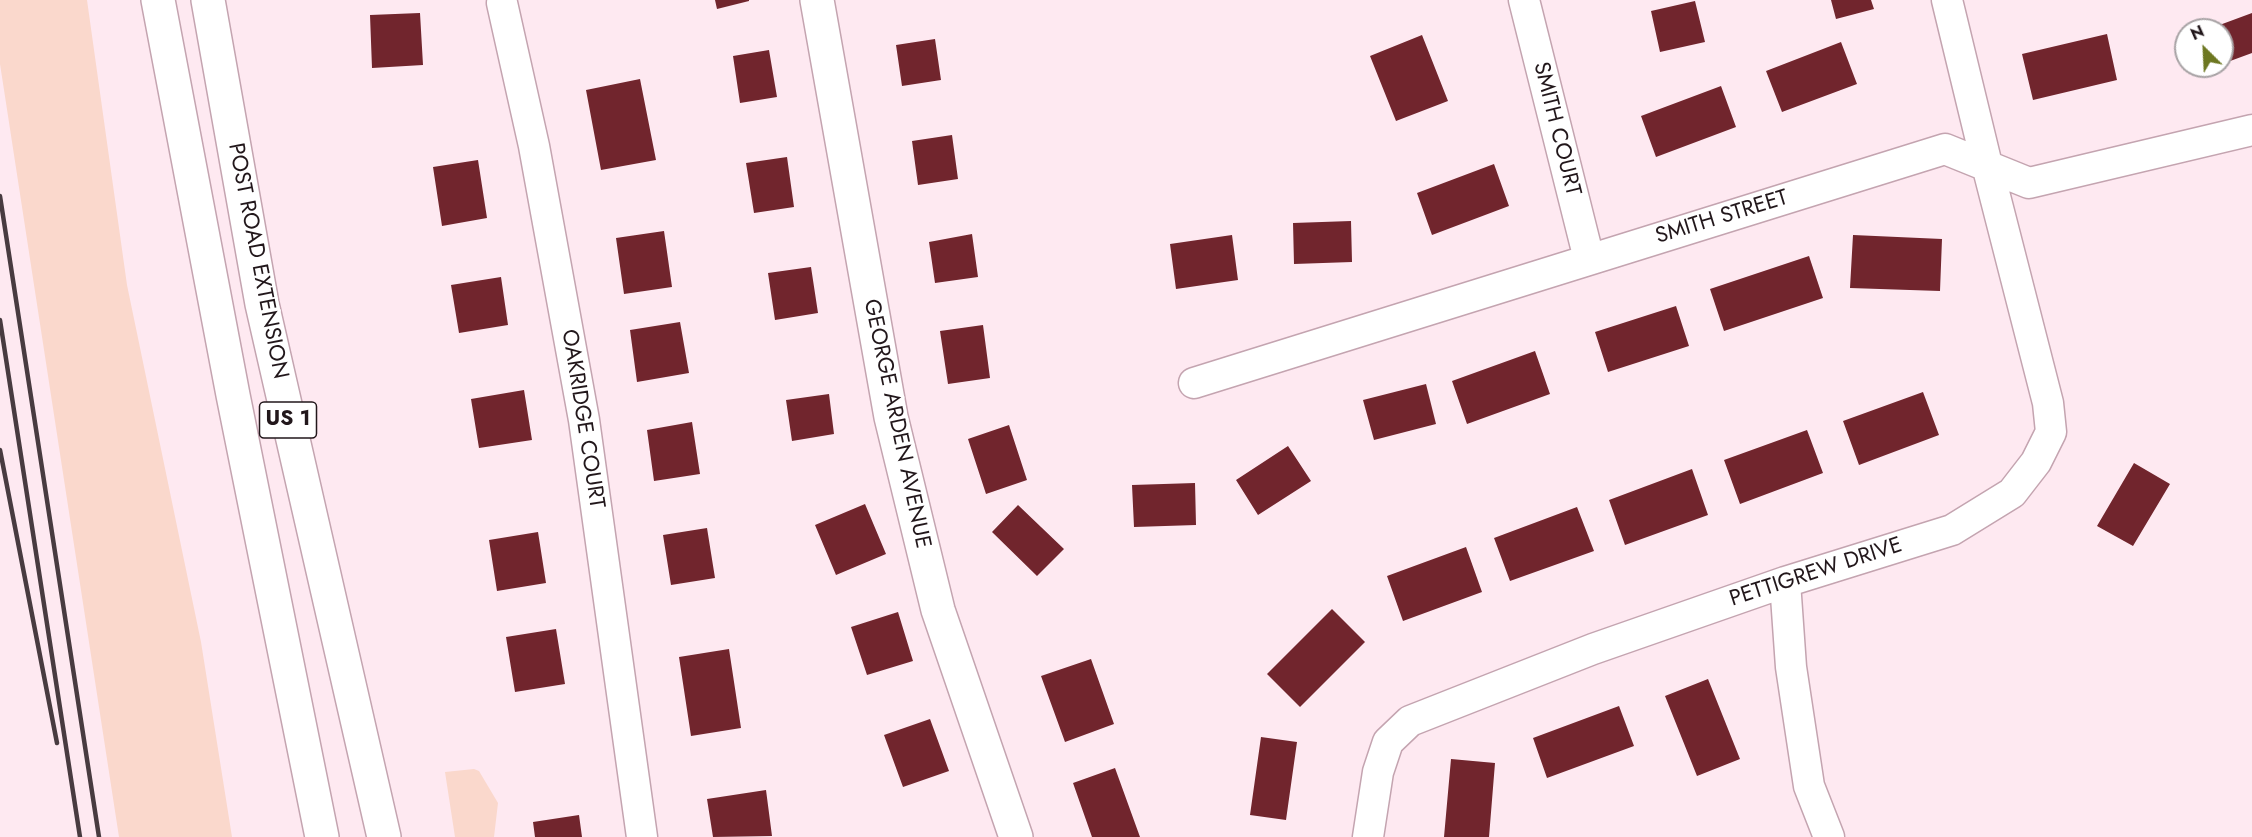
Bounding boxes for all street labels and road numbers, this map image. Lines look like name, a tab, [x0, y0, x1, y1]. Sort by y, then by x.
street label: SMITH COURT	[1527, 60, 1585, 198]
street label: POST ROAD EXTENSION	[221, 141, 293, 381]
street label: SMITH STREET	[1653, 185, 1791, 251]
street label: GEORGE ARDEN AVENUE	[857, 297, 935, 551]
street label: OAKRIDGE COURT	[555, 328, 609, 510]
road number: US 1	[260, 402, 316, 438]
street label: PETTIGREW DRIVE	[1726, 533, 1906, 613]

